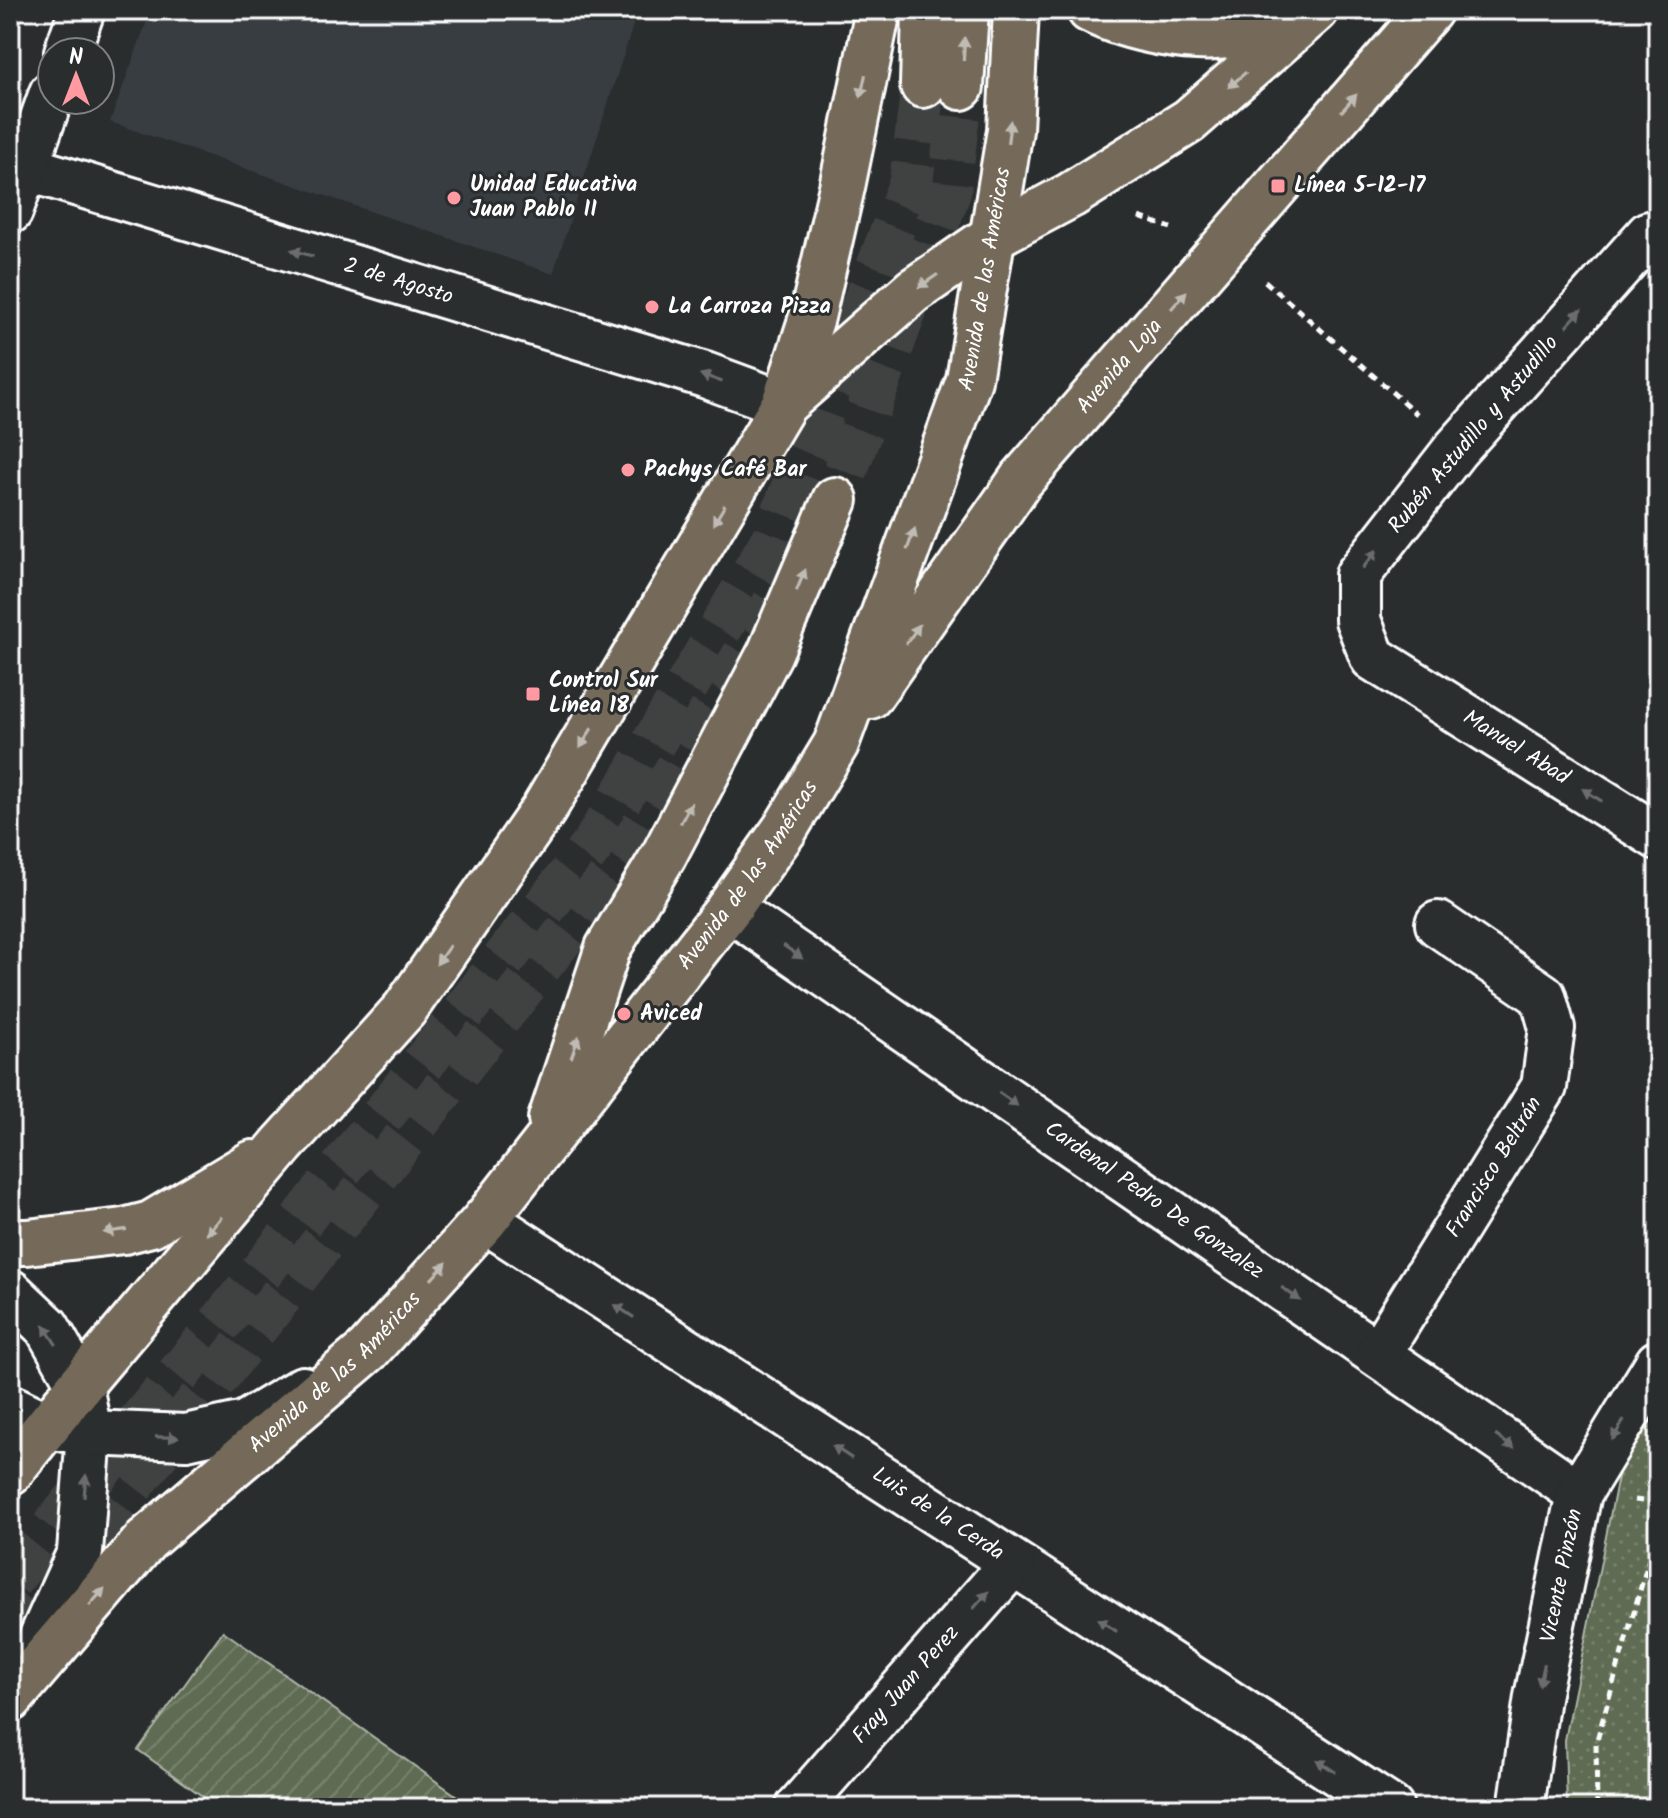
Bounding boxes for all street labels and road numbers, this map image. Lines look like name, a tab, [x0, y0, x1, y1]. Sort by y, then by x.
street label: Avenida de las Américas	[949, 164, 1021, 396]
street label: 2 de Agosto	[339, 248, 458, 315]
street label: Avenida Loja	[1068, 311, 1172, 422]
street label: Rubén Astudillo y Astudillo	[1380, 328, 1568, 542]
street label: Manuel Abad	[1456, 701, 1577, 795]
street label: Avenida de las Américas	[669, 773, 828, 978]
street label: Francisco Beltrán	[1437, 1090, 1552, 1245]
street label: Cardenal Pedro De Gonzalez	[1037, 1112, 1271, 1289]
street label: Avenida de las Américas	[241, 1283, 431, 1462]
street label: Luis de la Cerda	[865, 1458, 1011, 1570]
street label: Vicente Pinzón	[1531, 1506, 1593, 1646]
street label: Fray Juan Perez	[844, 1617, 969, 1752]

